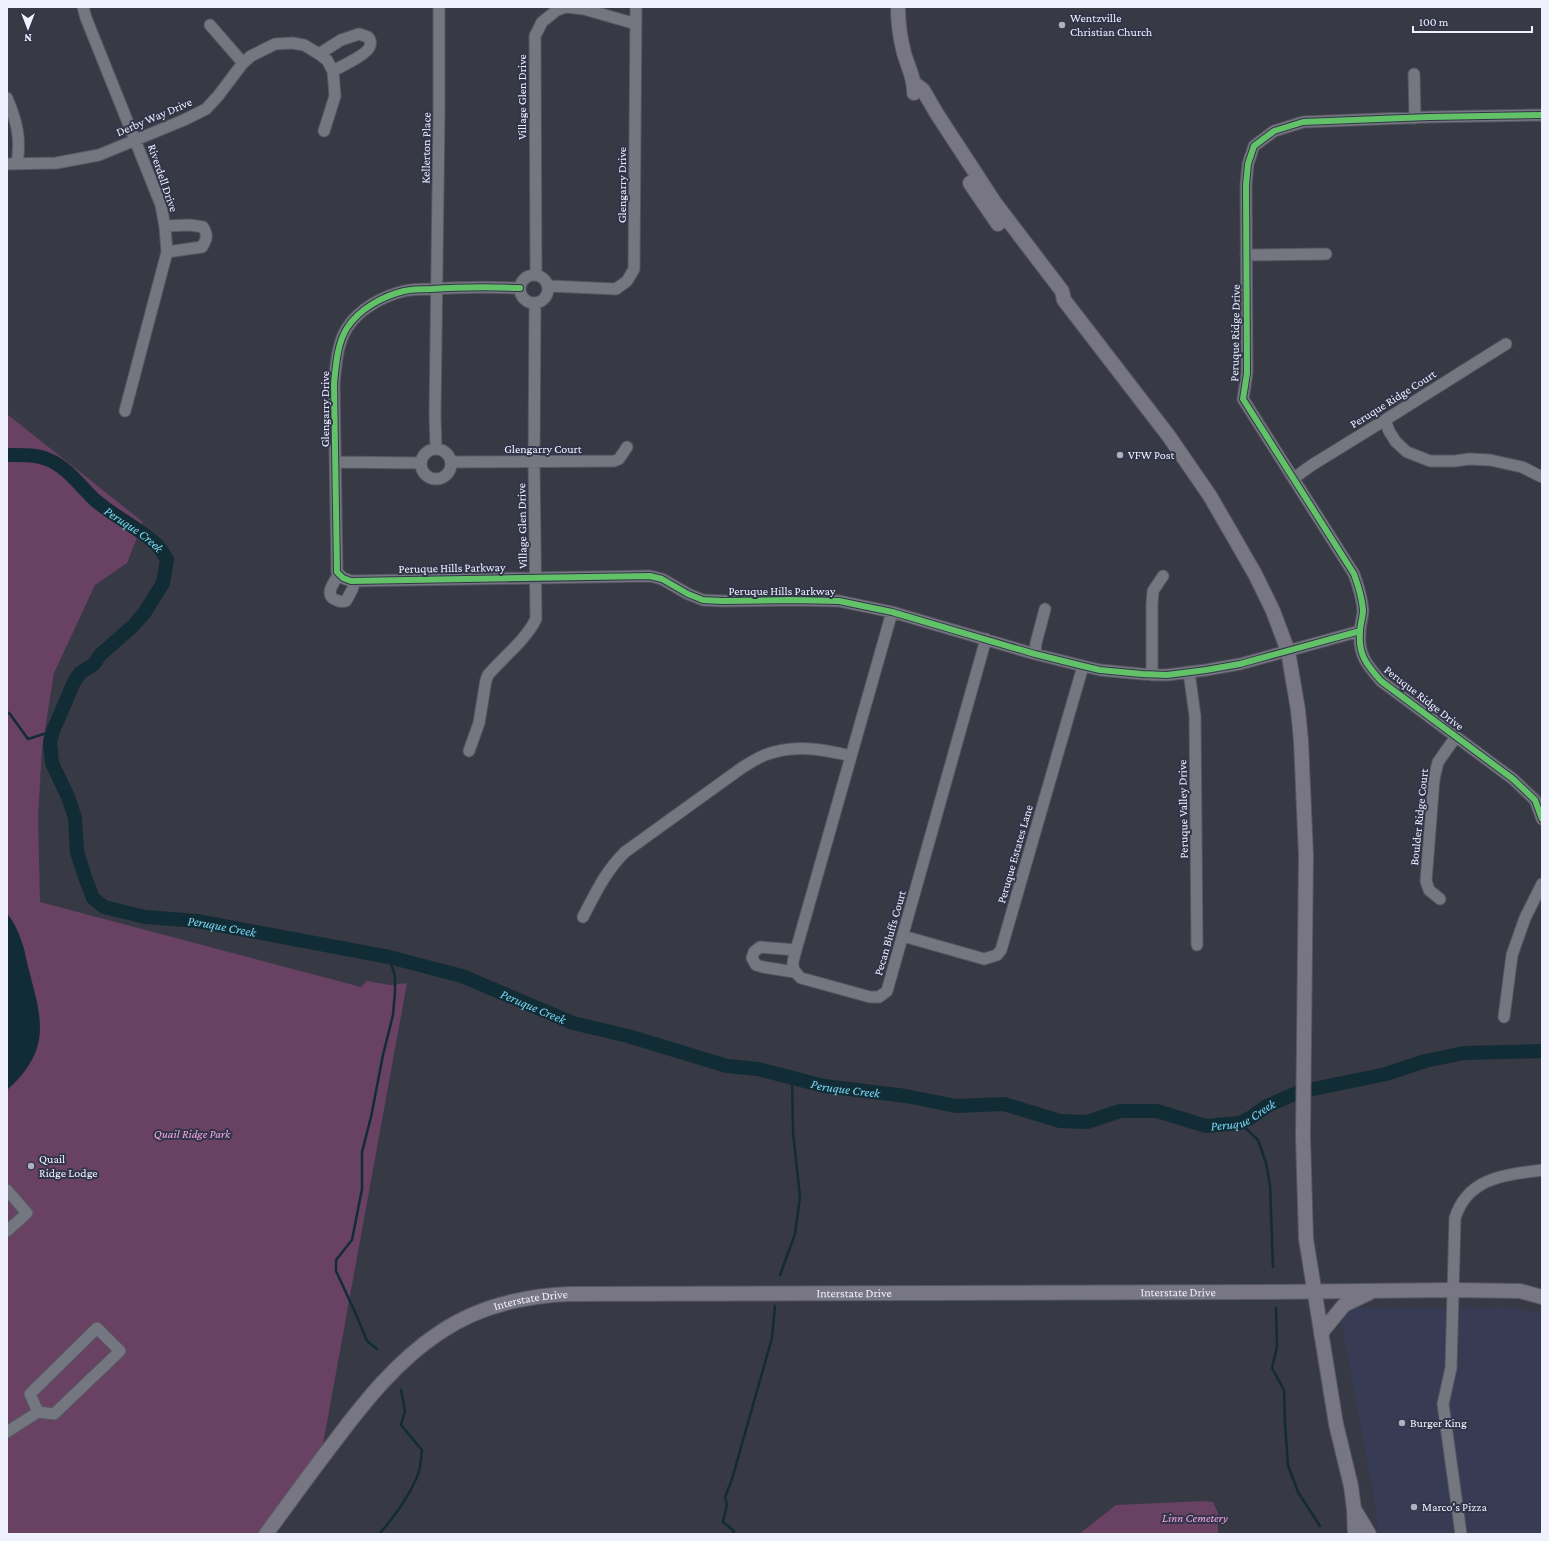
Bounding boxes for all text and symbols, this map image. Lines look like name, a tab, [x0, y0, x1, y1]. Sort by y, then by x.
north arrow	[8, 8, 48, 48]
scale bar	[1413, 8, 1532, 34]
place label: Wentzville Christian Church	[1070, 11, 1153, 39]
text: 100 m	[1419, 15, 1449, 29]
marker: Wentzville Christian Church	[1057, 20, 1067, 30]
text: N	[24, 32, 32, 44]
street label: Village Glen Drive	[515, 54, 529, 140]
street label: Derby Way Drive	[114, 95, 194, 139]
street label: Kellerton Place	[418, 112, 434, 184]
street label: Riverdell Drive	[145, 142, 181, 214]
street label: Glengarry Drive	[615, 147, 629, 223]
street label: Peruque Ridge Drive	[1227, 284, 1243, 382]
street label: Peruque Ridge Court	[1347, 366, 1439, 431]
street label: Glengarry Drive	[318, 371, 332, 447]
street label: Glengarry Court	[504, 442, 583, 456]
place label: VFW Post	[1128, 448, 1176, 462]
marker: VFW Post	[1115, 450, 1125, 460]
street label: Village Glen Drive	[514, 483, 530, 569]
water label: Peruque Creek	[101, 503, 168, 556]
street label: Peruque Hills Parkway	[398, 560, 506, 576]
street label: Peruque Hills Parkway	[729, 584, 836, 598]
street label: Peruque Ridge Drive	[1381, 663, 1467, 733]
street label: Peruque Valley Drive	[1175, 759, 1191, 859]
street label: Boulder Ridge Court	[1407, 767, 1431, 866]
street label: Peruque Estates Lane	[994, 803, 1036, 905]
street label: Pecan Bluffs Court	[871, 888, 909, 977]
water label: Peruque Creek	[187, 913, 259, 940]
water label: Peruque Creek	[498, 986, 569, 1028]
water label: Peruque Creek	[809, 1076, 882, 1101]
water label: Peruque Creek	[1210, 1096, 1279, 1134]
park label: Quail Ridge Park	[154, 1127, 231, 1141]
place label: Quail Ridge Lodge	[39, 1152, 98, 1180]
marker: Quail Ridge Lodge	[26, 1161, 36, 1171]
street label: Interstate Drive	[1140, 1285, 1216, 1299]
street label: Interstate Drive	[816, 1286, 892, 1300]
street label: Interstate Drive	[492, 1287, 568, 1313]
place label: Burger King	[1410, 1416, 1467, 1430]
marker: Burger King	[1397, 1418, 1407, 1428]
place label: Marco's Pizza	[1422, 1500, 1487, 1514]
marker: Marco's Pizza	[1409, 1502, 1419, 1512]
park label: Linn Cemetery	[1162, 1511, 1228, 1525]

